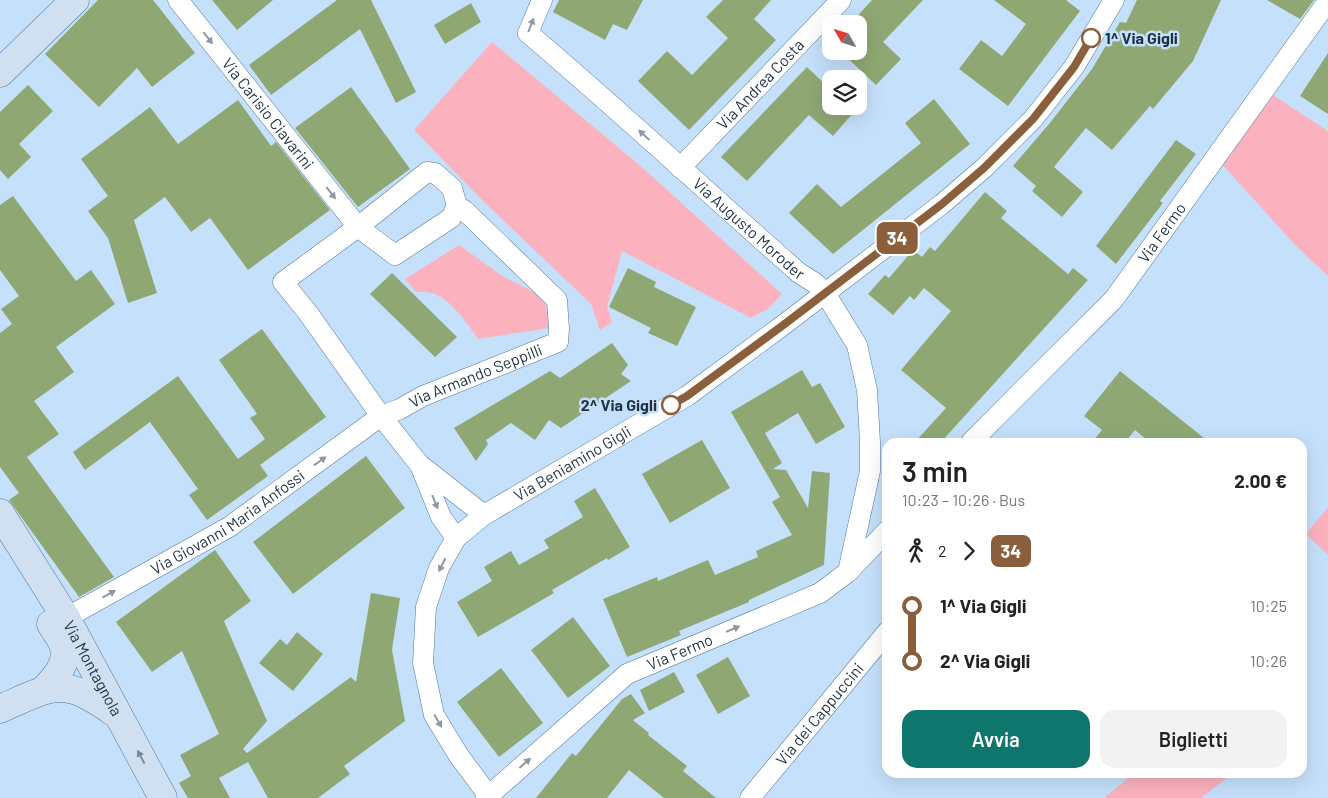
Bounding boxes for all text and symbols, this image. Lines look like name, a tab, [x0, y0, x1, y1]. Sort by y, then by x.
north arrow	[822, 15, 868, 60]
map controls	[822, 15, 867, 115]
one-way arrow	[527, 17, 535, 32]
marker: 1^ Via Gigli	[1081, 28, 1101, 48]
place label: 1^ Via Gigli	[1105, 28, 1178, 47]
one-way arrow	[203, 31, 214, 44]
street label: Via Andrea Costa	[712, 35, 807, 133]
street label: Via Carisio Ciavarini	[219, 54, 318, 173]
button: layers	[822, 70, 867, 115]
one-way arrow	[638, 129, 650, 141]
street label: Via Augusto Moroder	[690, 173, 809, 283]
one-way arrow	[325, 186, 336, 199]
street label: Via Fermo	[1133, 198, 1189, 266]
line badge: 34	[874, 222, 920, 254]
text: 34	[887, 227, 907, 249]
street label: Via Armando Seppilli	[405, 339, 545, 411]
place label: 2^ Via Gigli	[581, 395, 657, 414]
marker: 2^ Via Gigli	[661, 395, 681, 415]
street label: Via Beniamino Gigli	[510, 421, 634, 505]
text: 3 min	[902, 454, 968, 488]
one-way arrow	[313, 456, 326, 466]
street label: Via Giovanni Maria Anfossi	[147, 465, 308, 578]
text: 2.00 €	[1234, 469, 1287, 492]
text: 10:23 – 10:26 · Bus	[902, 490, 1025, 509]
one-way arrow	[431, 495, 439, 510]
icon: walk	[902, 537, 930, 565]
icon: forward	[955, 537, 983, 565]
text: 34	[1001, 540, 1021, 562]
text: 2	[938, 541, 947, 560]
one-way arrow	[438, 557, 446, 572]
one-way arrow	[102, 590, 115, 599]
text: 1^ Via Gigli	[940, 594, 1027, 617]
text: 10:25	[1250, 596, 1287, 615]
street label: Via Montagnola	[60, 617, 127, 719]
one-way arrow	[726, 625, 740, 633]
street label: Via Fermo	[644, 629, 715, 674]
text: 2^ Via Gigli	[940, 649, 1030, 672]
text: 10:26	[1250, 651, 1287, 670]
street label: Via dei Cappuccini	[771, 659, 867, 769]
button: Avvia	[902, 710, 1090, 768]
button: Biglietti	[1100, 710, 1287, 768]
one-way arrow	[434, 715, 443, 728]
one-way arrow	[136, 750, 145, 763]
one-way arrow	[519, 757, 532, 768]

